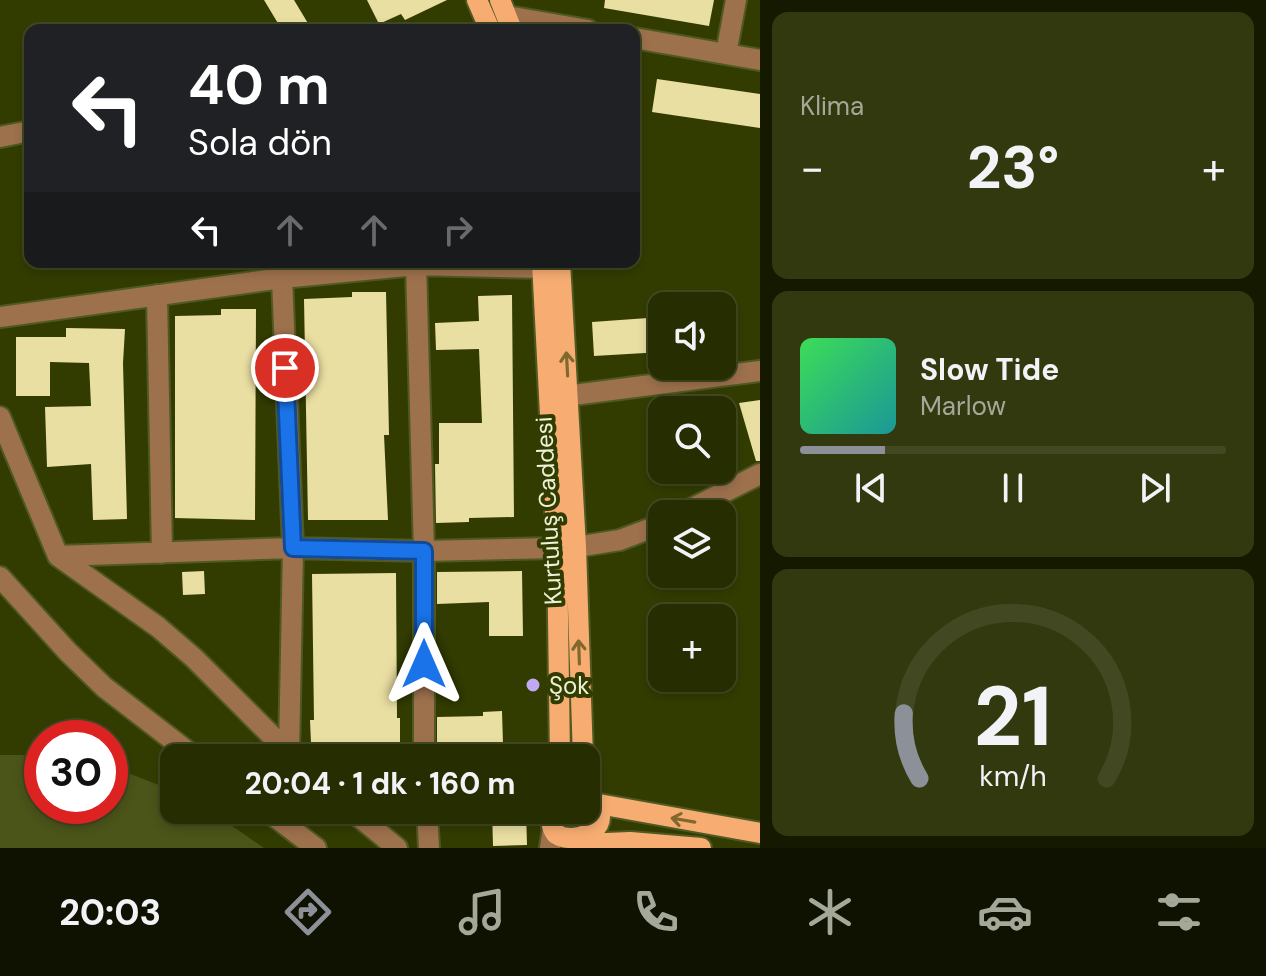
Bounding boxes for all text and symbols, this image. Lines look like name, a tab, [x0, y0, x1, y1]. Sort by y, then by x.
text: 40 m	[188, 48, 330, 121]
icon: left	[56, 56, 160, 160]
text: Klima	[800, 89, 864, 123]
text: Sola dön	[188, 119, 332, 166]
text: 23°	[967, 128, 1059, 207]
text: −	[800, 139, 824, 197]
text: +	[1202, 139, 1226, 197]
icon: left	[184, 208, 228, 252]
icon: ahead	[268, 208, 312, 252]
icon: ahead	[352, 208, 396, 252]
icon: right	[436, 208, 480, 252]
map controls	[648, 292, 736, 692]
button: sound	[648, 292, 736, 380]
pin	[251, 334, 319, 402]
icon: arrive	[263, 346, 307, 390]
text: Slow Tide	[920, 350, 1059, 389]
one-way arrow	[559, 351, 574, 378]
text: Marlow	[920, 389, 1006, 423]
button: search	[648, 396, 736, 484]
street label: Kurtuluş Caddesi	[528, 416, 568, 606]
icon: previous	[849, 466, 893, 510]
icon: pause	[991, 466, 1035, 510]
icon: next	[1133, 466, 1177, 510]
button: layers	[648, 500, 736, 588]
button: +	[648, 604, 736, 692]
position arrow	[382, 622, 466, 706]
one-way arrow	[572, 639, 587, 666]
text: 21	[974, 661, 1052, 770]
place label: Şok	[549, 670, 589, 701]
marker: Şok	[524, 676, 542, 694]
speed limit sign: 30	[24, 720, 128, 824]
text: km/h	[979, 758, 1047, 795]
text: 20:04 · 1 dk · 160 m	[244, 764, 516, 803]
one-way arrow	[671, 812, 696, 827]
icon: directions	[280, 884, 336, 940]
icon: music	[454, 884, 510, 940]
icon: phone	[628, 884, 684, 940]
icon: climate	[802, 884, 858, 940]
icon: car	[977, 884, 1033, 940]
icon: filters	[1151, 884, 1207, 940]
text: 20:03	[59, 889, 161, 936]

